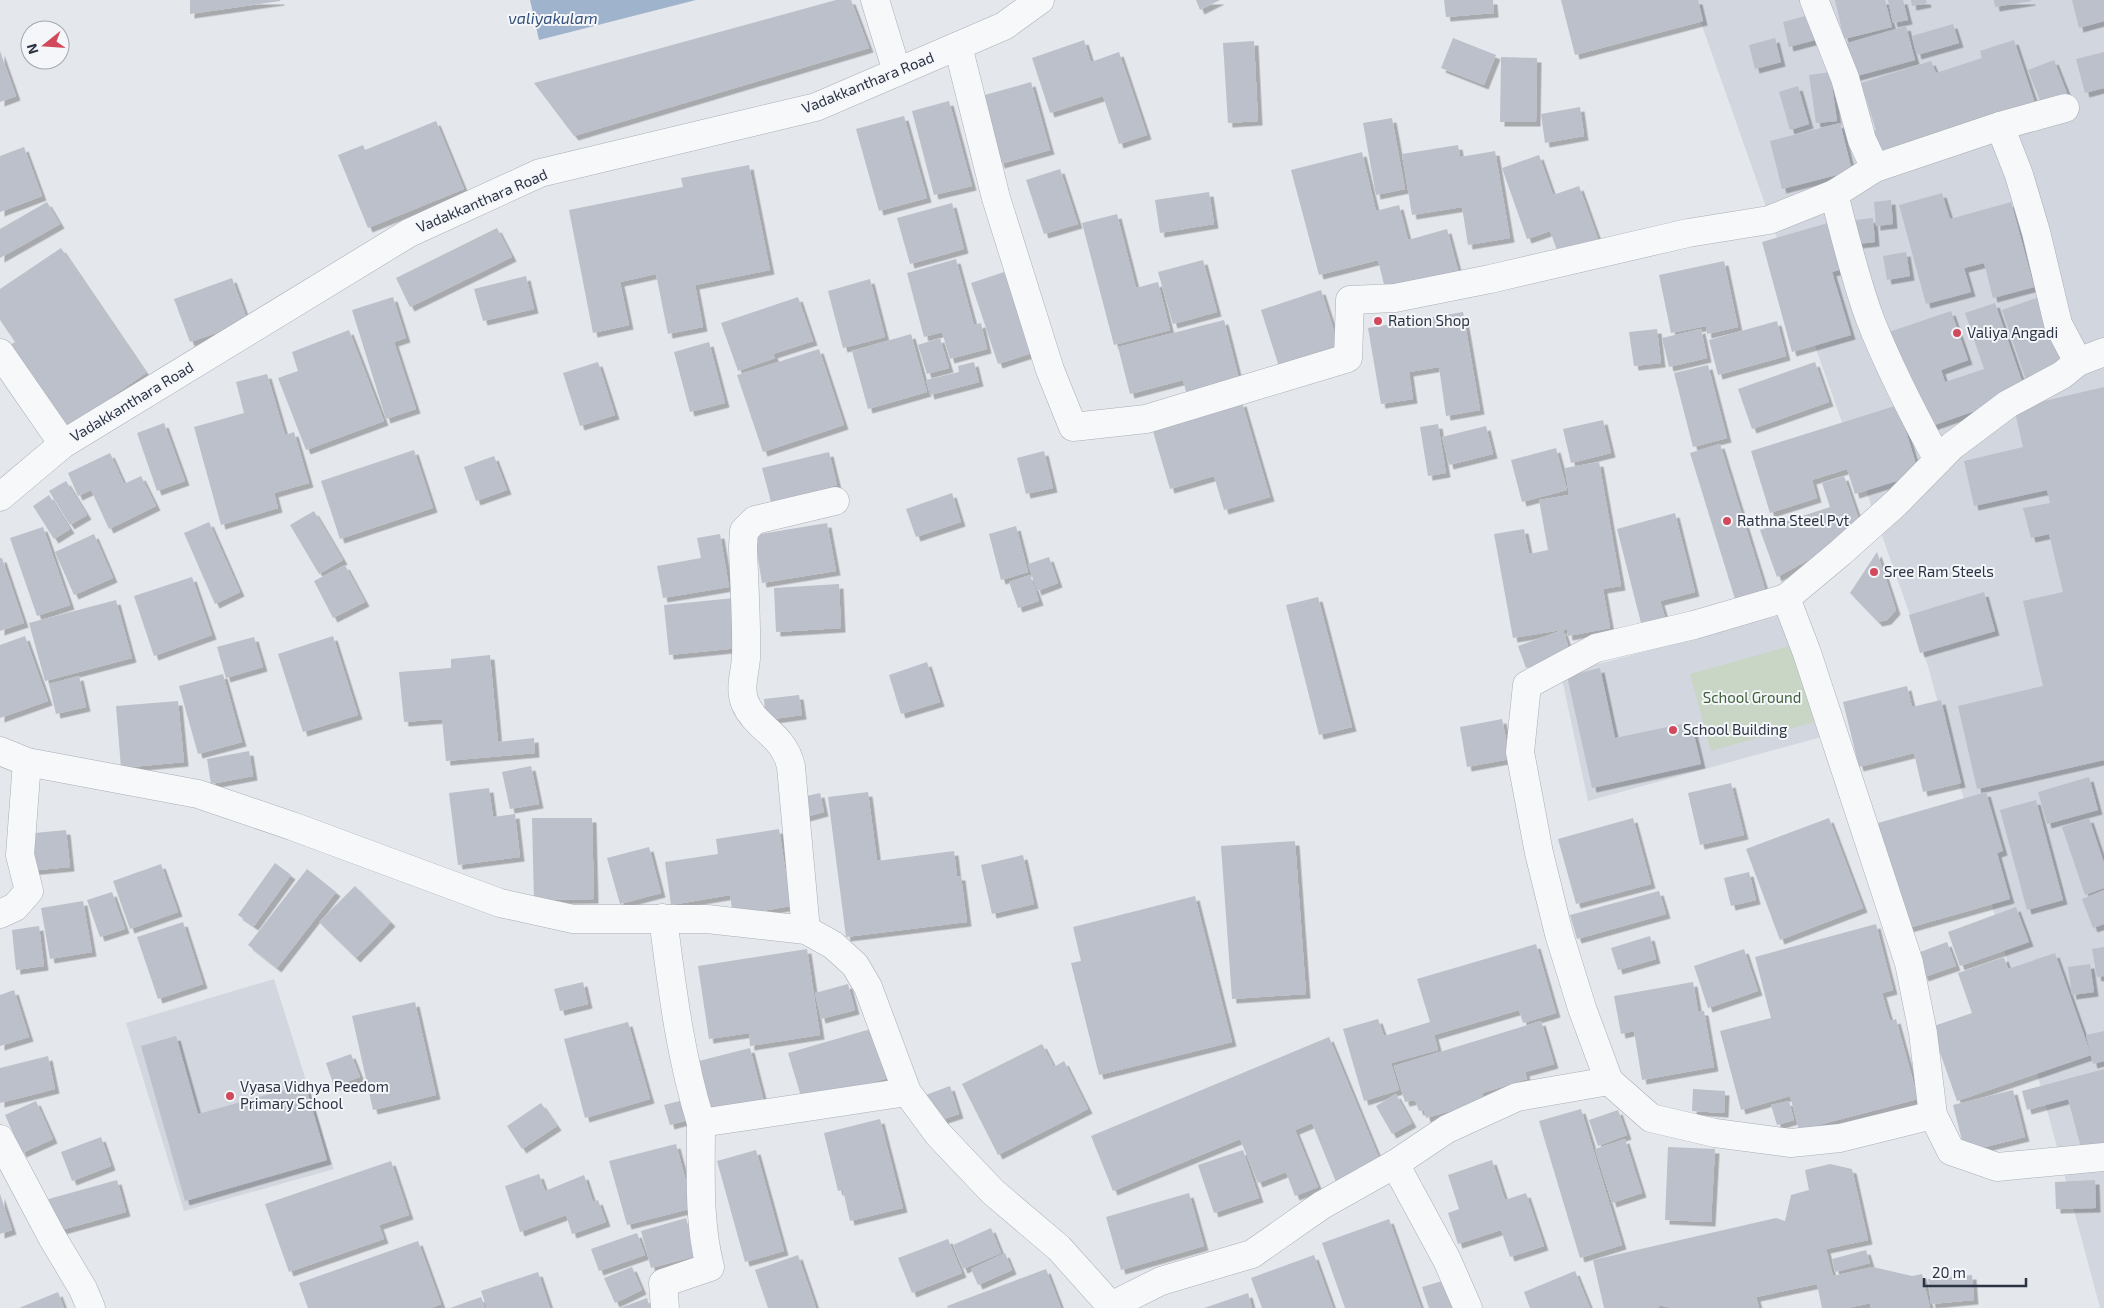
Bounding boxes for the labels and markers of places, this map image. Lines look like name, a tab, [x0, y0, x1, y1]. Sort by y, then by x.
place label: Ration Shop	[1388, 311, 1470, 329]
marker: Ration Shop	[1372, 315, 1384, 327]
place label: Valiya Angadi	[1967, 323, 2058, 341]
marker: Valiya Angadi	[1951, 327, 1963, 339]
place label: Rathna Steel Pvt	[1737, 511, 1850, 529]
marker: Rathna Steel Pvt	[1721, 515, 1733, 527]
place label: Sree Ram Steels	[1884, 562, 1994, 580]
marker: Sree Ram Steels	[1868, 566, 1880, 578]
place label: School Building	[1683, 720, 1788, 738]
marker: School Building	[1667, 724, 1679, 736]
place label: Vyasa Vidhya Peedom Primary School	[240, 1077, 389, 1112]
marker: Vyasa Vidhya Peedom Primary School	[224, 1090, 236, 1102]

